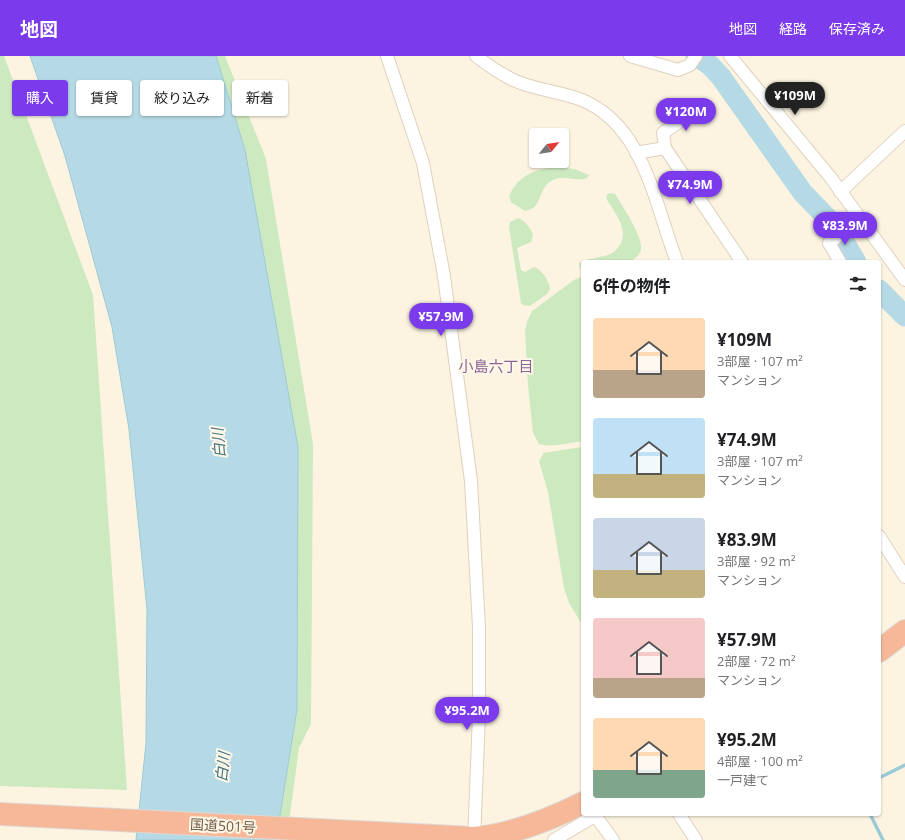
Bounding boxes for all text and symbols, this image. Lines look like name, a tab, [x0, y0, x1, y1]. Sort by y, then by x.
text: 地図	[20, 16, 58, 42]
text: 地図	[729, 19, 757, 38]
text: 経路	[779, 19, 807, 38]
text: 保存済み	[829, 19, 885, 38]
chip: 購入	[12, 80, 68, 116]
chip: 賃貸	[76, 80, 132, 116]
chip: 絞り込み	[140, 80, 224, 116]
chip: 新着	[232, 80, 288, 116]
pin: ¥109M	[767, 82, 823, 116]
text: ¥109M	[774, 86, 816, 104]
pin: ¥120M	[658, 98, 714, 132]
text: ¥120M	[665, 102, 707, 120]
north arrow	[529, 128, 569, 168]
map controls	[529, 128, 569, 168]
pin: ¥74.9M	[657, 171, 723, 205]
text: ¥74.9M	[667, 175, 713, 193]
pin: ¥83.9M	[812, 212, 878, 246]
text: ¥83.9M	[822, 216, 868, 234]
icon: filters	[847, 273, 869, 295]
text: 6件の物件	[593, 274, 671, 297]
pin: ¥57.9M	[408, 303, 474, 337]
text: ¥57.9M	[418, 307, 464, 325]
text: ¥109M	[717, 328, 772, 351]
icon: home	[625, 334, 673, 382]
text: 3部屋 · 107 m²	[717, 352, 803, 370]
district label: 小島六丁目	[458, 356, 534, 376]
text: マンション	[717, 371, 782, 389]
water label: 白川	[207, 425, 229, 459]
text: ¥74.9M	[717, 428, 777, 451]
icon: home	[625, 434, 673, 482]
text: 3部屋 · 107 m²	[717, 452, 803, 470]
text: マンション	[717, 471, 782, 489]
text: ¥83.9M	[717, 528, 777, 551]
icon: home	[625, 534, 673, 582]
text: 3部屋 · 92 m²	[717, 552, 795, 570]
text: マンション	[717, 571, 782, 589]
text: ¥57.9M	[717, 628, 777, 651]
icon: home	[625, 634, 673, 682]
text: 2部屋 · 72 m²	[717, 652, 795, 670]
text: マンション	[717, 671, 782, 689]
pin: ¥95.2M	[434, 697, 500, 731]
text: ¥95.2M	[444, 701, 490, 719]
text: ¥95.2M	[717, 728, 777, 751]
icon: home	[625, 734, 673, 782]
water label: 白川	[210, 749, 234, 783]
text: 4部屋 · 100 m²	[717, 752, 803, 770]
text: 一戸建て	[717, 771, 769, 789]
street label: 国道501号	[190, 814, 256, 837]

